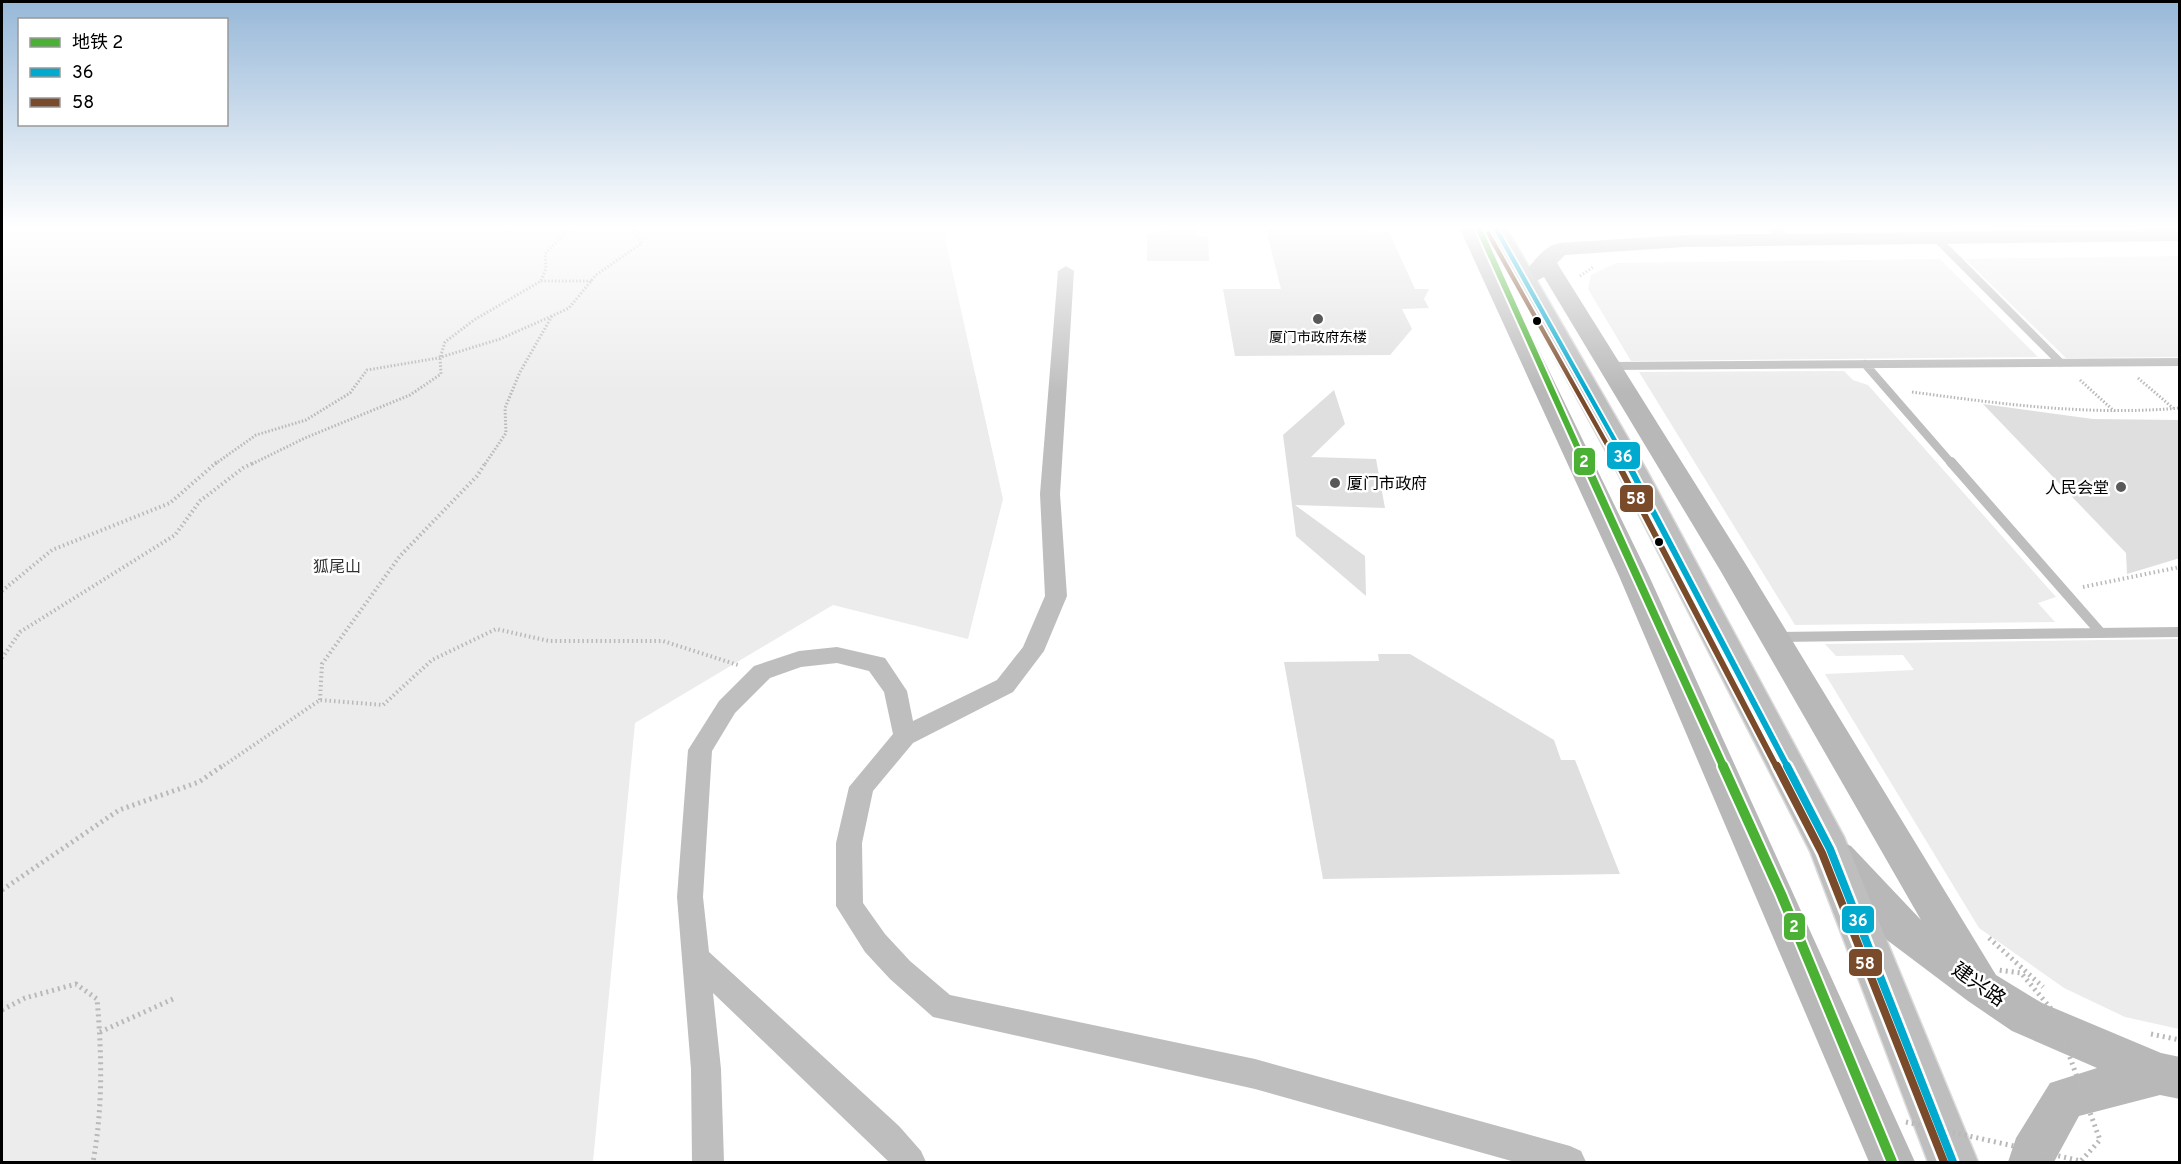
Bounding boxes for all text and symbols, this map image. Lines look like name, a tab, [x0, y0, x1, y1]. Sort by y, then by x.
legend	[18, 18, 228, 126]
text: 地铁 2	[72, 32, 123, 55]
text: 36	[72, 62, 94, 85]
text: 58	[72, 92, 94, 115]
marker: 厦门市政府东楼	[1311, 312, 1325, 326]
unlabelled marker	[1531, 315, 1543, 327]
place label: 厦门市政府东楼	[1269, 330, 1367, 347]
line badge: 36	[1606, 441, 1641, 470]
line badge: 2	[1573, 447, 1596, 476]
text: 36	[1613, 448, 1633, 468]
text: 2	[1579, 453, 1589, 473]
place label: 厦门市政府	[1347, 475, 1427, 495]
marker: 厦门市政府	[1328, 476, 1342, 490]
place label: 人民会堂	[2045, 479, 2109, 499]
marker: 人民会堂	[2114, 480, 2128, 494]
line badge: 58	[1619, 484, 1654, 513]
text: 58	[1626, 490, 1646, 510]
unlabelled marker	[1653, 536, 1665, 548]
park label: 狐尾山	[313, 558, 361, 578]
line badge: 36	[1841, 905, 1875, 934]
line badge: 2	[1783, 912, 1806, 941]
text: 36	[1848, 912, 1868, 932]
text: 2	[1789, 918, 1799, 938]
line badge: 58	[1848, 948, 1883, 977]
text: 58	[1855, 955, 1875, 975]
street label: 建兴路	[1946, 958, 2010, 1013]

